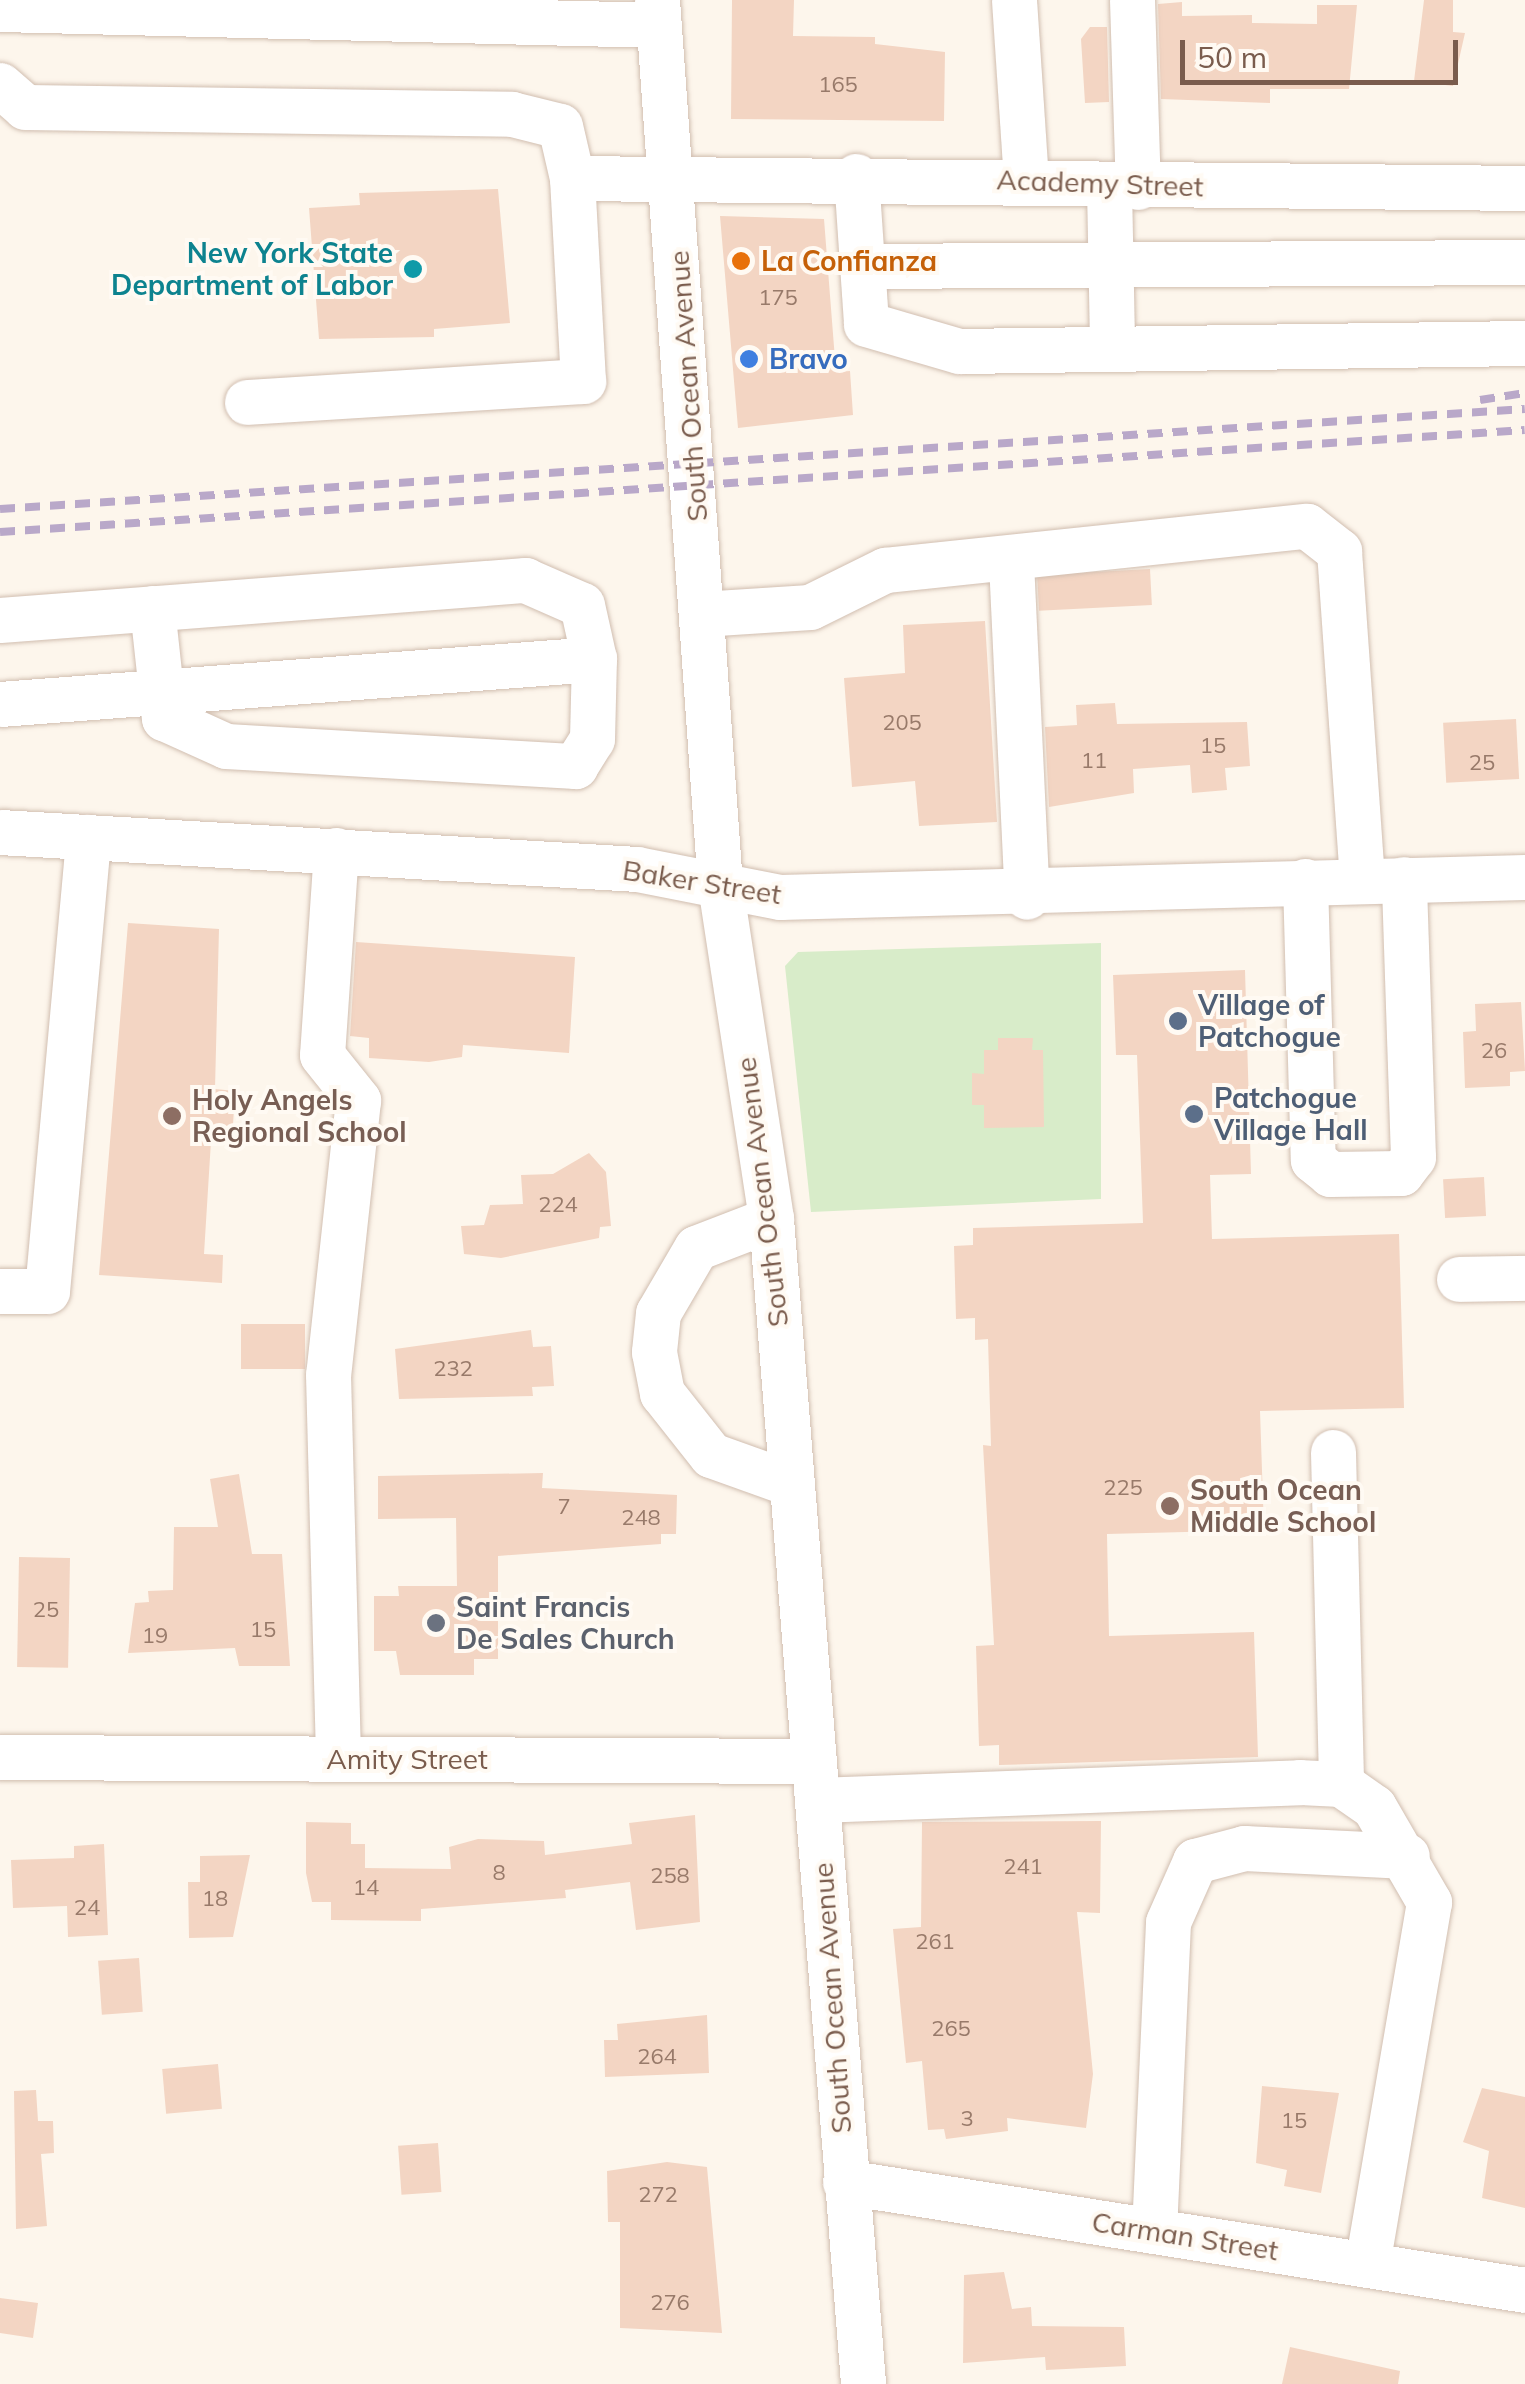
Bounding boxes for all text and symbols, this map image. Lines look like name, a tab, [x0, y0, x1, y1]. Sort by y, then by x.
scale bar	[1185, 20, 1462, 82]
text: 50 m	[1197, 38, 1267, 76]
house number: 165	[818, 72, 858, 98]
street label: Academy Street	[996, 163, 1204, 203]
place label: New York State Department of Labor	[111, 236, 393, 302]
place label: La Confianza	[761, 244, 937, 278]
street label: South Ocean Avenue	[662, 249, 714, 523]
marker: La Confianza	[730, 250, 752, 272]
marker: New York State Department of Labor	[402, 258, 424, 280]
house number: 175	[758, 285, 798, 311]
place label: Bravo	[769, 342, 848, 376]
marker: Bravo	[738, 348, 760, 370]
house number: 205	[882, 710, 922, 736]
house number: 15	[1200, 733, 1226, 759]
house number: 11	[1081, 748, 1107, 774]
house number: 25	[1469, 750, 1495, 776]
street label: Baker Street	[620, 853, 784, 911]
place label: Village of Patchogue	[1198, 988, 1341, 1054]
marker: Village of Patchogue	[1167, 1010, 1189, 1032]
house number: 26	[1481, 1038, 1507, 1064]
street label: South Ocean Avenue	[729, 1055, 795, 1329]
place label: Patchogue Village Hall	[1214, 1081, 1368, 1147]
place label: Holy Angels Regional School	[192, 1083, 407, 1149]
marker: Patchogue Village Hall	[1183, 1103, 1205, 1125]
marker: Holy Angels Regional School	[161, 1105, 183, 1127]
house number: 224	[538, 1192, 578, 1218]
house number: 232	[433, 1356, 473, 1382]
place label: South Ocean Middle School	[1190, 1473, 1376, 1539]
house number: 225	[1103, 1475, 1143, 1501]
house number: 7	[557, 1494, 571, 1520]
marker: South Ocean Middle School	[1159, 1495, 1181, 1517]
house number: 248	[621, 1505, 661, 1531]
place label: Saint Francis De Sales Church	[456, 1590, 675, 1656]
house number: 25	[33, 1597, 59, 1623]
marker: Saint Francis De Sales Church	[425, 1612, 447, 1634]
house number: 15	[250, 1617, 276, 1643]
house number: 19	[142, 1623, 168, 1649]
street label: Amity Street	[326, 1742, 488, 1776]
house number: 241	[1003, 1854, 1043, 1880]
house number: 8	[492, 1860, 506, 1886]
street label: South Ocean Avenue	[806, 1861, 858, 2135]
house number: 258	[650, 1863, 690, 1889]
house number: 14	[353, 1875, 379, 1901]
house number: 18	[202, 1886, 228, 1912]
house number: 24	[74, 1895, 100, 1921]
house number: 261	[915, 1929, 955, 1955]
house number: 265	[931, 2016, 971, 2042]
house number: 264	[637, 2044, 677, 2070]
house number: 3	[960, 2106, 974, 2132]
house number: 15	[1281, 2108, 1307, 2134]
house number: 272	[638, 2182, 678, 2208]
street label: Carman Street	[1089, 2205, 1281, 2267]
house number: 276	[650, 2290, 690, 2316]

